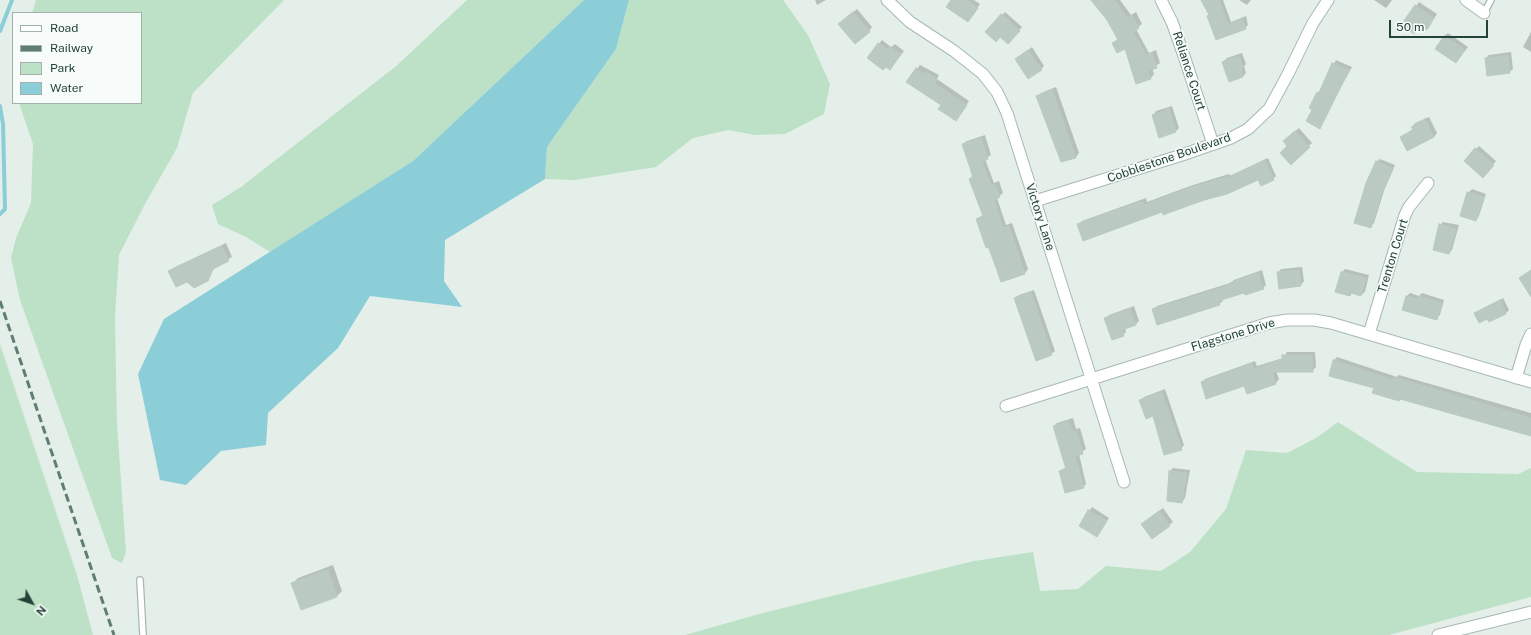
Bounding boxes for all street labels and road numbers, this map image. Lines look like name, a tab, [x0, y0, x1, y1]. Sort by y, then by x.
street label: Reliance Court	[1169, 30, 1209, 112]
street label: Cobblestone Boulevard	[1105, 130, 1233, 186]
street label: Victory Lane	[1022, 182, 1058, 252]
street label: Trenton Court	[1375, 217, 1411, 295]
street label: Flagstone Drive	[1189, 315, 1277, 355]

